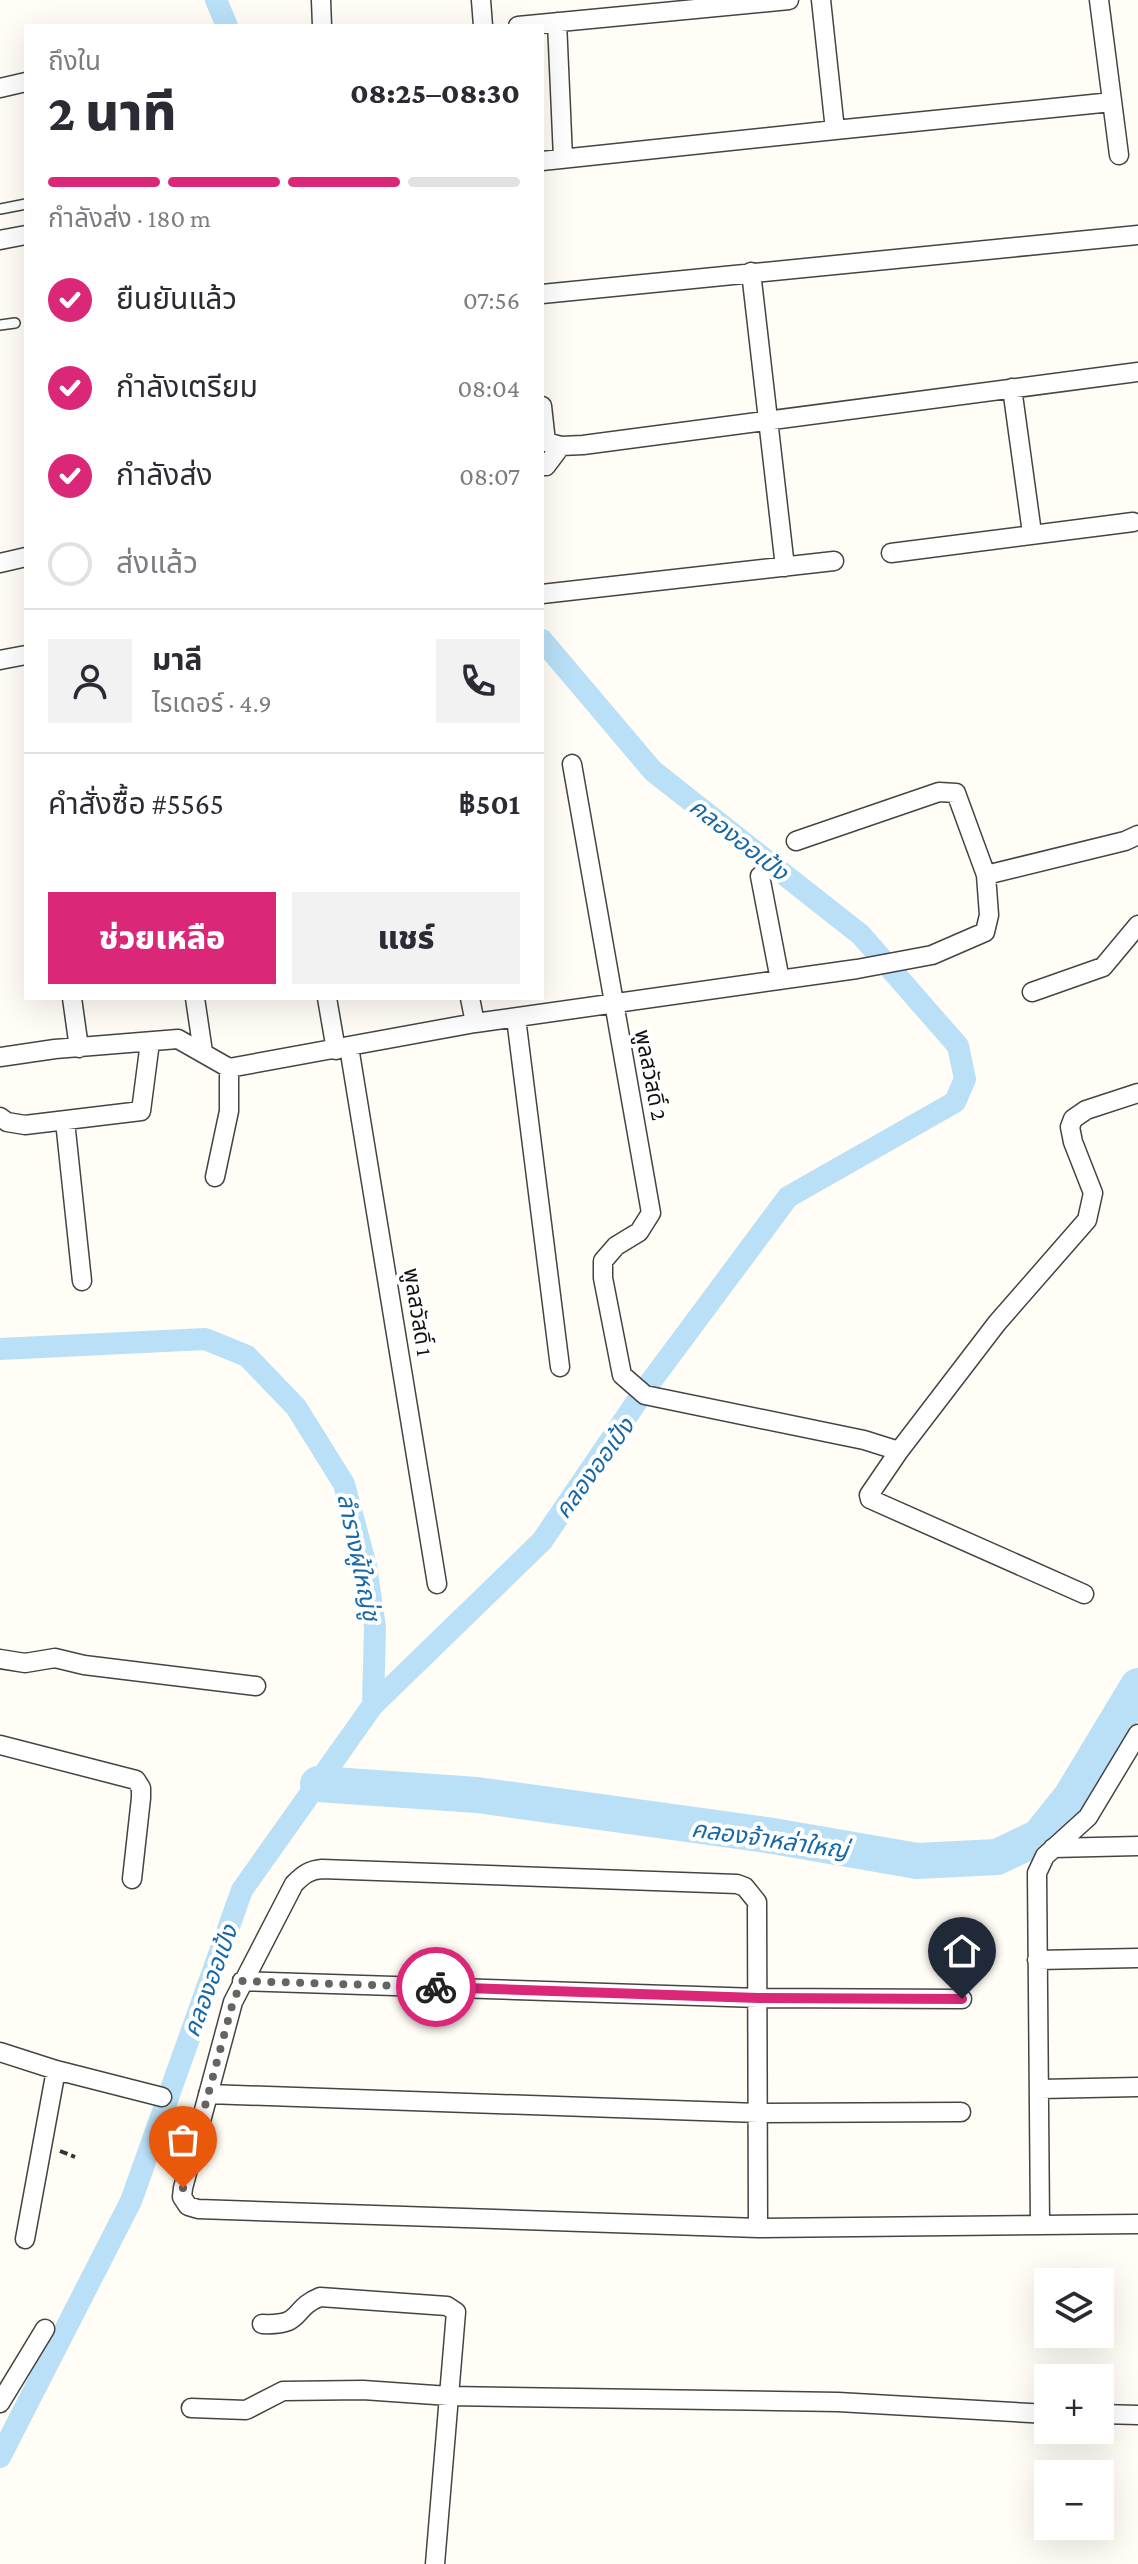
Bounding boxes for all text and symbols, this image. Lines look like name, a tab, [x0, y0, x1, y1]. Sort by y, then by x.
text: ถึงใน	[48, 47, 101, 76]
text: 08:25–08:30	[350, 76, 520, 109]
text: 2 นาที	[48, 83, 177, 141]
text: กำลังส่ง · 180 m	[48, 204, 211, 233]
icon: check	[48, 278, 92, 322]
text: ยืนยันแล้ว	[116, 282, 237, 315]
text: 07:56	[463, 286, 520, 315]
icon: check	[48, 366, 92, 410]
text: กำลังเตรียม	[116, 370, 258, 403]
text: 08:04	[457, 374, 520, 403]
icon: check	[48, 454, 92, 498]
text: กำลังส่ง	[116, 458, 213, 491]
text: 08:07	[459, 462, 520, 491]
text: ส่งแล้ว	[116, 546, 198, 579]
button: person	[48, 639, 132, 723]
button: phone	[436, 639, 520, 723]
text: มาลี	[152, 643, 202, 676]
text: ไรเดอร์ · 4.9	[152, 689, 272, 718]
text: คำสั่งซื้อ #5565	[48, 787, 224, 820]
text: ฿501	[458, 787, 520, 820]
water label: คลองออเป้ง	[685, 792, 794, 886]
button: ช่วยเหลือ	[48, 892, 276, 984]
button: แชร์	[292, 892, 520, 984]
street label: พูลสวัสดิ์ 2	[629, 1027, 673, 1123]
street label: พูลสวัสดิ์ 1	[398, 1266, 438, 1358]
water label: คลองออเป้ง	[549, 1412, 640, 1523]
water label: ลำรางผู้ใหญ่ชู	[330, 1491, 386, 1625]
water label: คลองจ้าหล่าใหญ่	[690, 1815, 853, 1864]
pin	[928, 1917, 996, 1999]
water label: คลองออเป้ง	[177, 1920, 243, 2041]
icon: home	[940, 1929, 984, 1973]
courier	[396, 1947, 476, 2027]
icon: bike	[414, 1965, 458, 2009]
pin	[149, 2106, 217, 2188]
icon: bag	[161, 2118, 205, 2162]
map controls	[1034, 2268, 1114, 2540]
button: layers	[1034, 2268, 1114, 2348]
button: +	[1034, 2364, 1114, 2444]
button: −	[1034, 2460, 1114, 2540]

